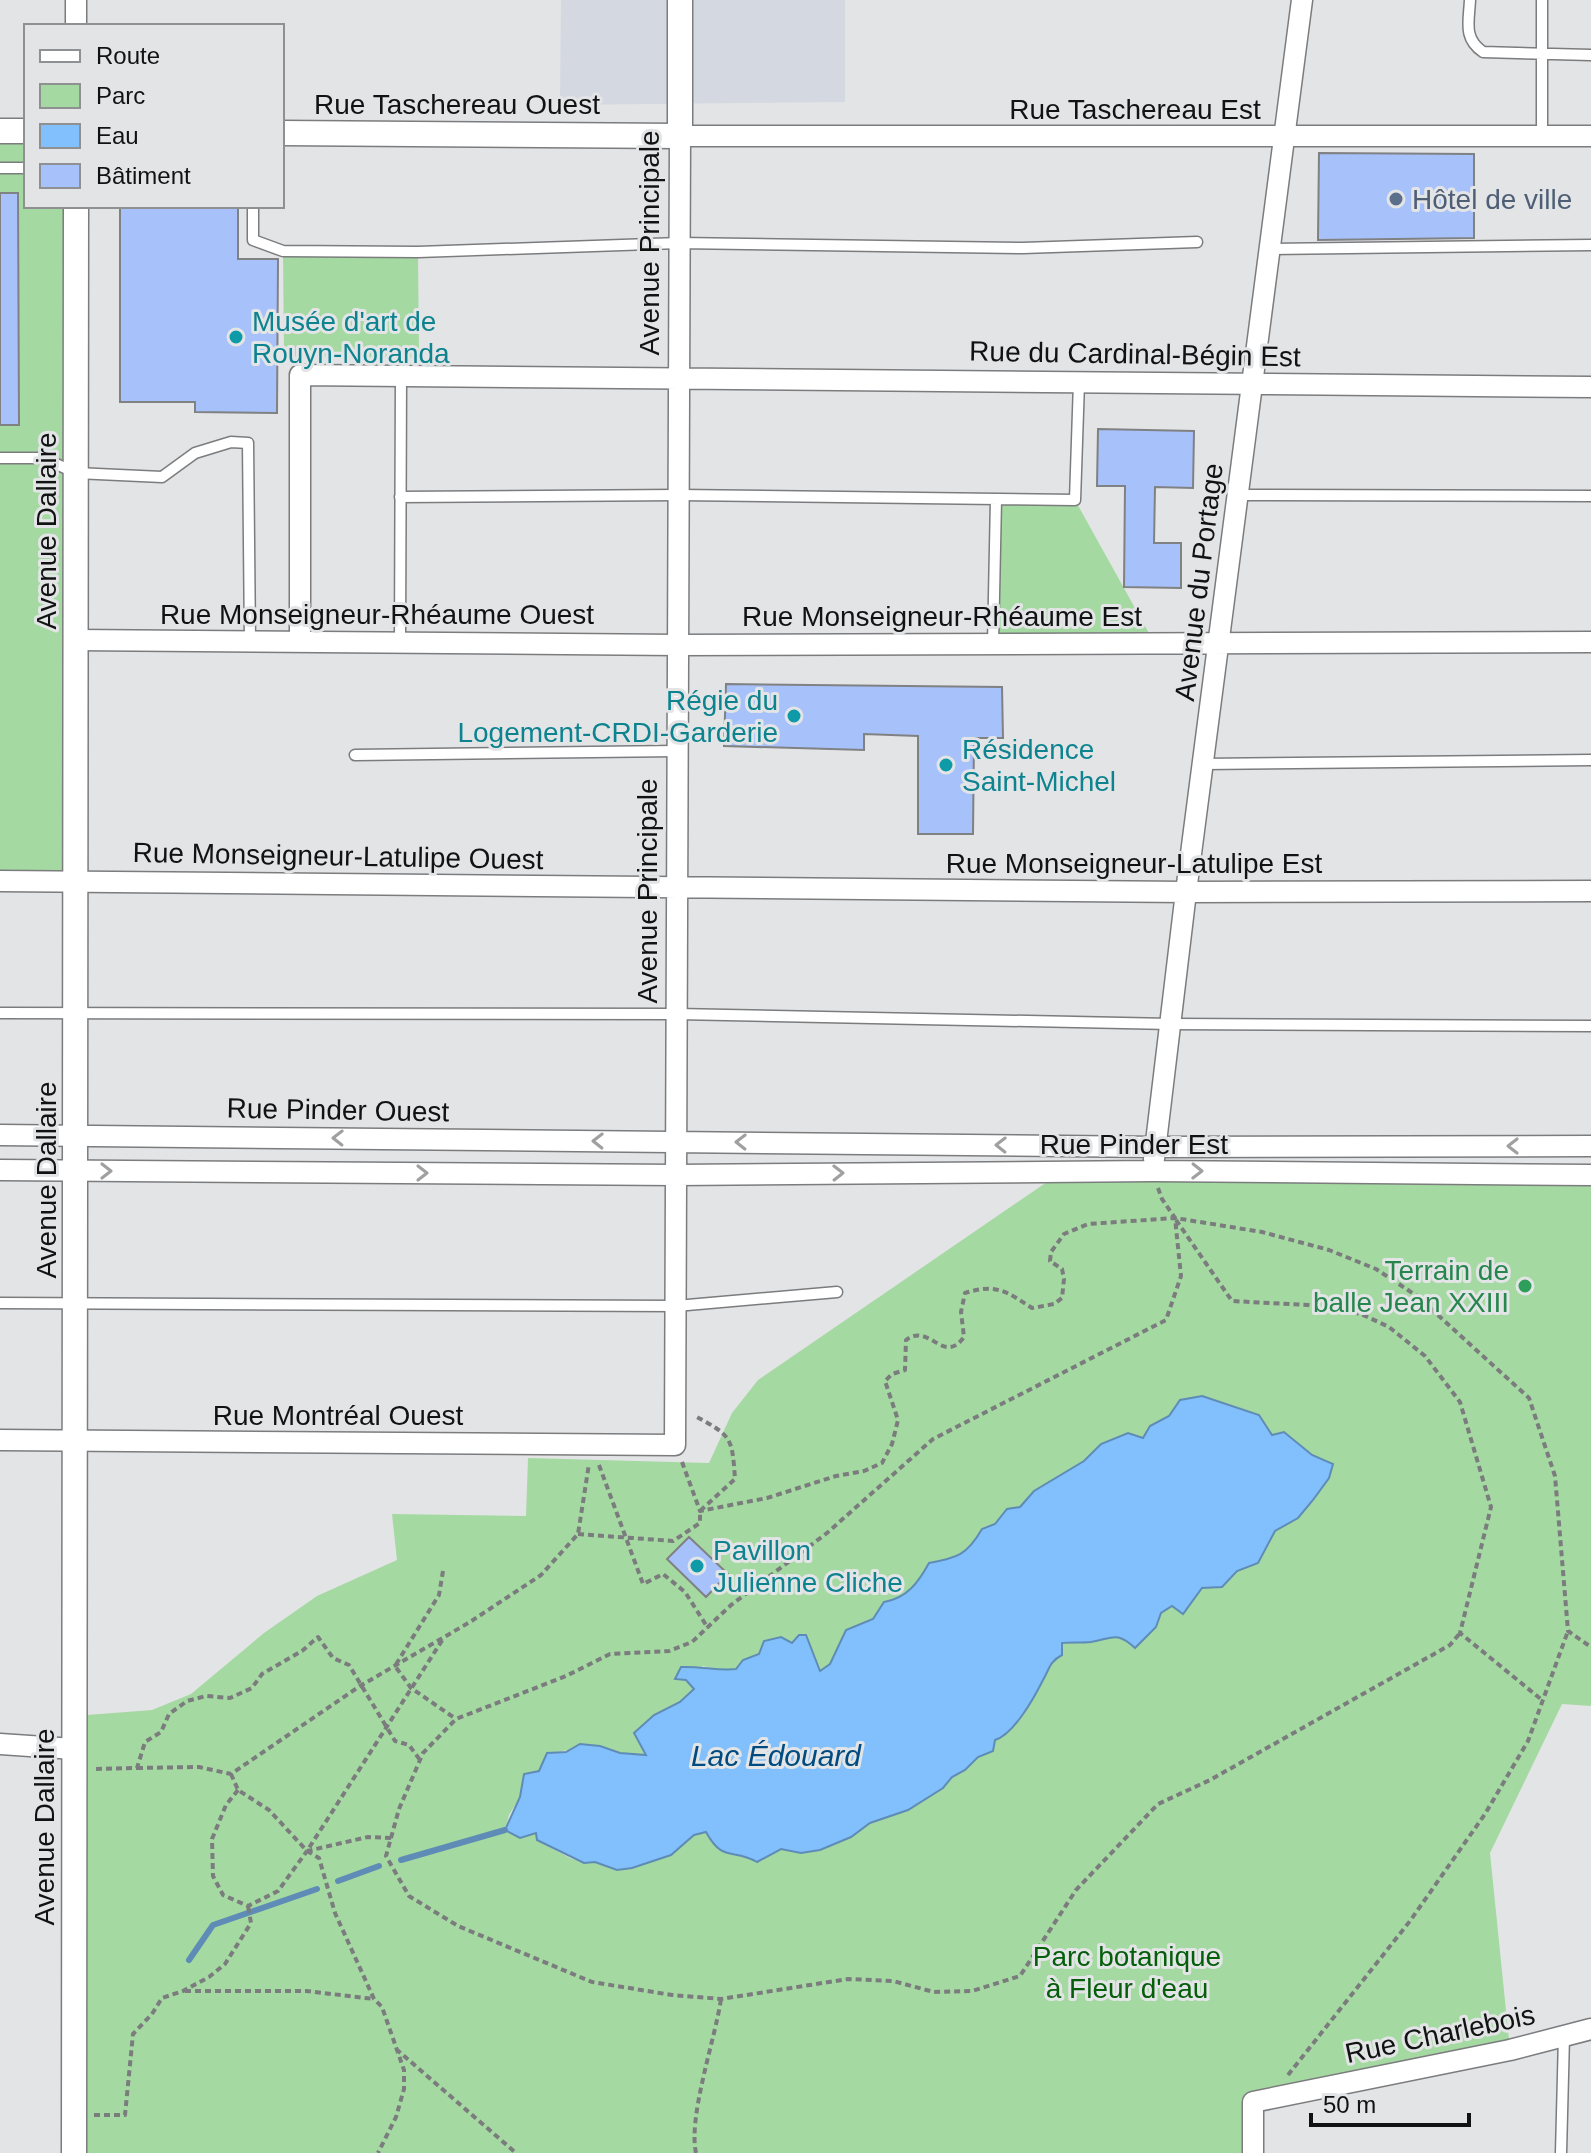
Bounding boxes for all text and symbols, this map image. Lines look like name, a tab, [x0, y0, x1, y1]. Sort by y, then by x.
legend	[24, 24, 284, 208]
text: Route	[96, 42, 160, 69]
text: Parc	[96, 82, 145, 109]
street label: Rue Taschereau Ouest	[314, 89, 600, 120]
street label: Rue Taschereau Est	[1009, 94, 1261, 125]
text: Eau	[96, 122, 139, 149]
street label: Avenue Principale	[634, 130, 665, 356]
text: Bâtiment	[96, 162, 191, 189]
place label: Hôtel de ville	[1412, 184, 1572, 215]
marker: Hôtel de ville	[1387, 190, 1405, 208]
place label: Musée d'art de Rouyn-Noranda	[252, 306, 450, 369]
marker: Musée d'art de Rouyn-Noranda	[227, 328, 245, 346]
street label: Rue du Cardinal-Bégin Est	[969, 336, 1301, 372]
street label: Avenue Dallaire	[31, 432, 62, 630]
street label: Avenue du Portage	[1169, 461, 1229, 703]
street label: Rue Monseigneur-Rhéaume Ouest	[160, 599, 594, 630]
street label: Rue Monseigneur-Rhéaume Est	[742, 601, 1142, 632]
place label: Régie du Logement-CRDI-Garderie	[457, 685, 778, 748]
marker: Régie du Logement-CRDI-Garderie	[785, 707, 803, 725]
place label: Résidence Saint-Michel	[962, 734, 1116, 797]
marker: Résidence Saint-Michel	[937, 756, 955, 774]
street label: Avenue Principale	[632, 778, 663, 1004]
street label: Rue Monseigneur-Latulipe Ouest	[132, 837, 544, 875]
street label: Rue Monseigneur-Latulipe Est	[946, 848, 1323, 879]
street label: Avenue Dallaire	[31, 1081, 62, 1279]
street label: Rue Pinder Ouest	[226, 1093, 450, 1127]
one-way arrow	[331, 1129, 344, 1147]
street label: Rue Pinder Est	[1040, 1129, 1228, 1160]
one-way arrow	[591, 1132, 604, 1150]
one-way arrow	[734, 1134, 747, 1151]
one-way arrow	[994, 1136, 1007, 1154]
one-way arrow	[1506, 1137, 1519, 1155]
one-way arrow	[100, 1162, 113, 1180]
one-way arrow	[1191, 1163, 1204, 1180]
one-way arrow	[416, 1164, 429, 1182]
one-way arrow	[832, 1164, 845, 1182]
place label: Terrain de balle Jean XXIII	[1313, 1255, 1509, 1318]
marker: Terrain de balle Jean XXIII	[1516, 1277, 1534, 1295]
street label: Rue Montréal Ouest	[213, 1400, 463, 1431]
place label: Pavillon Julienne Cliche	[713, 1535, 903, 1598]
marker: Pavillon Julienne Cliche	[688, 1557, 706, 1575]
street label: Avenue Dallaire	[29, 1728, 60, 1926]
water label: Lac Édouard	[691, 1739, 862, 1772]
park label: Parc botanique à Fleur d'eau	[1033, 1941, 1221, 2004]
street label: Rue Charlebois	[1342, 1999, 1538, 2069]
scale bar	[1311, 2077, 1469, 2127]
text: 50 m	[1323, 2091, 1376, 2118]

